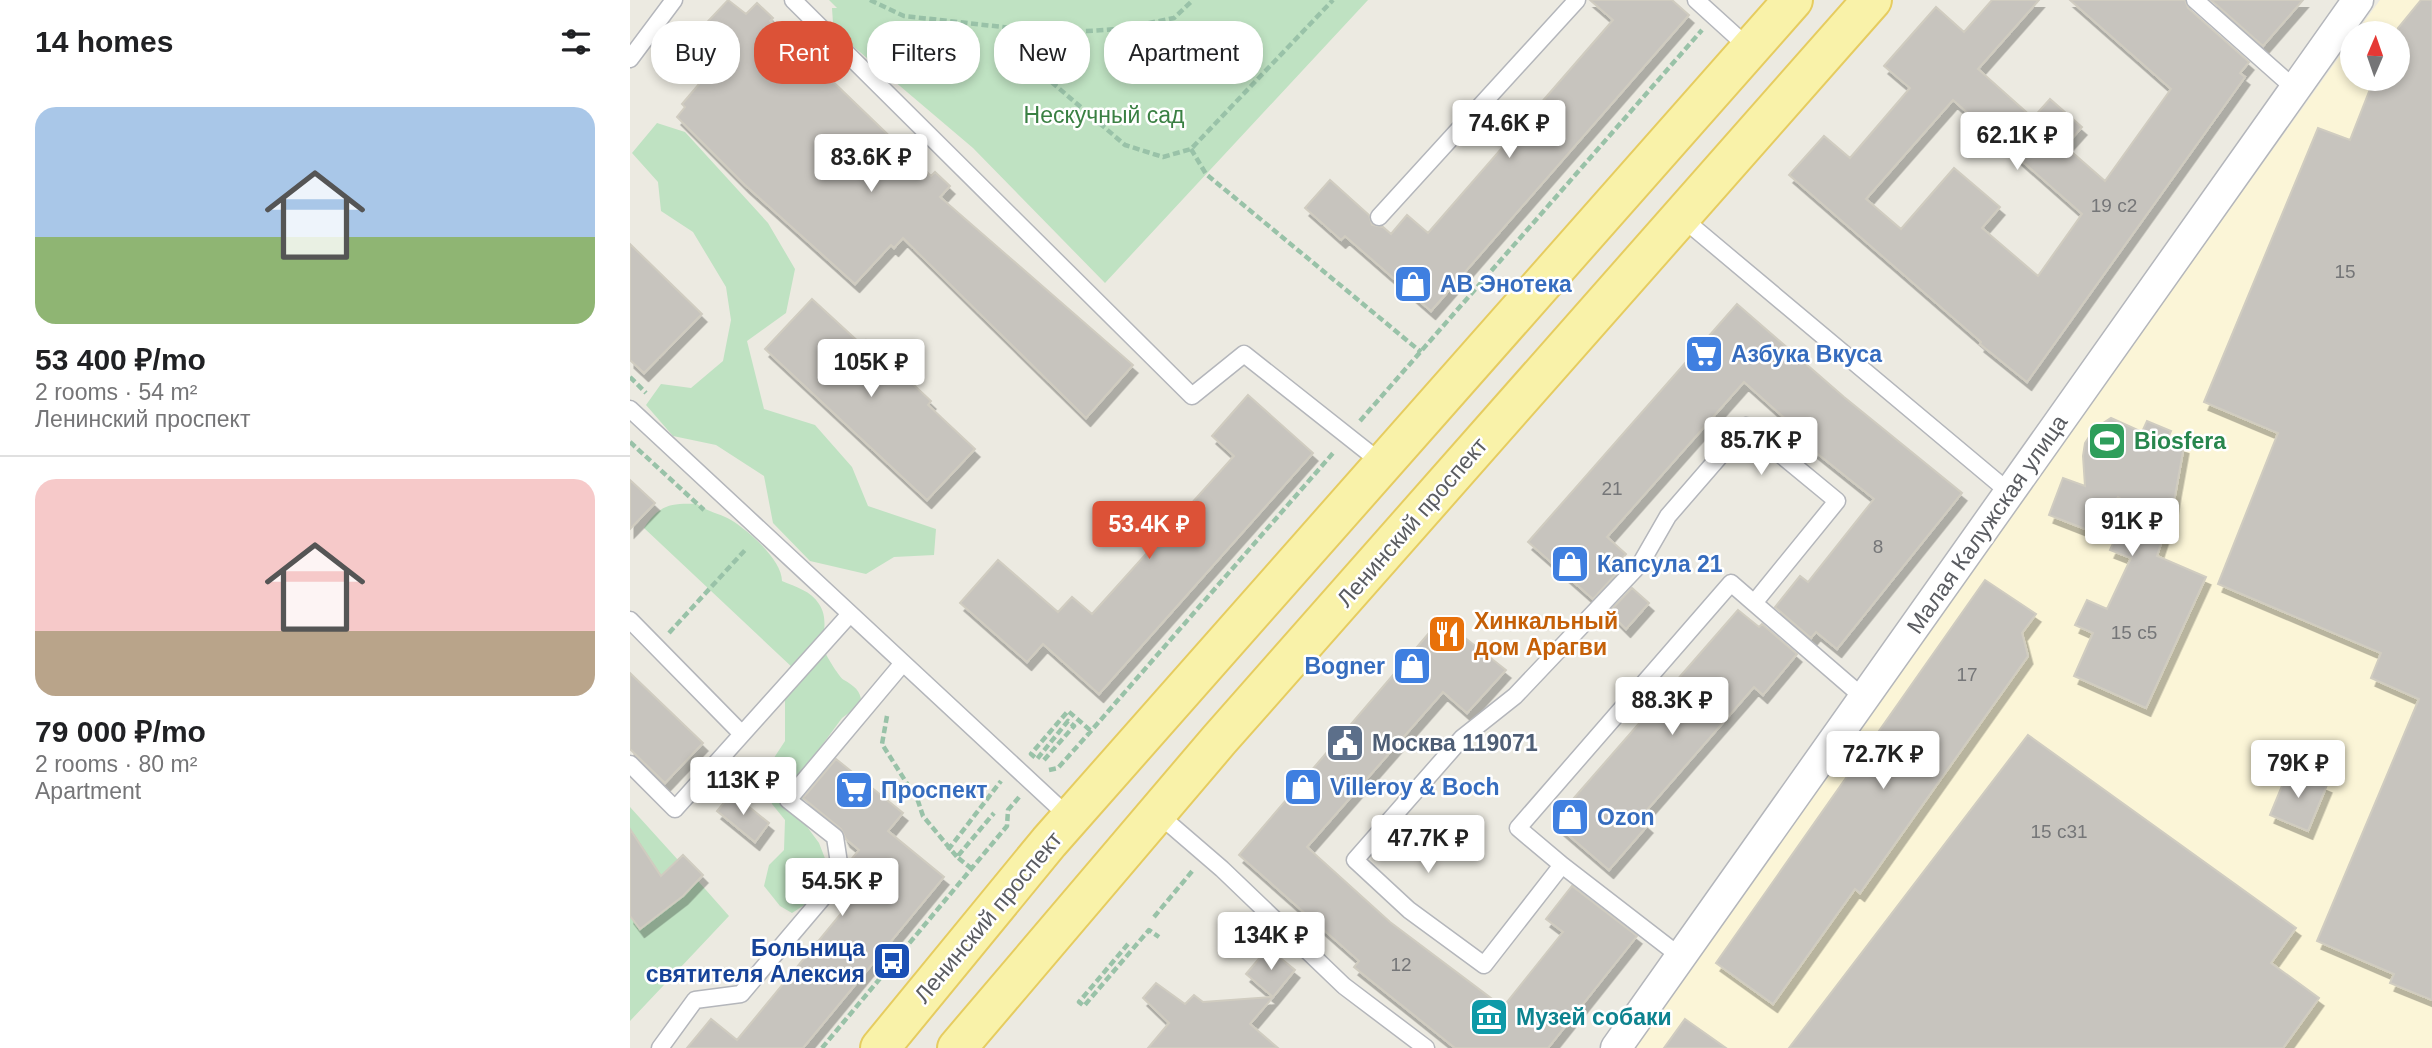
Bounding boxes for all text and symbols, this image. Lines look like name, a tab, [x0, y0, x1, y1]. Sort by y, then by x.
chip: Buy	[651, 21, 740, 84]
chip: Rent	[754, 21, 853, 84]
chip: Filters	[867, 21, 980, 84]
chip: New	[994, 21, 1090, 84]
chip: Apartment	[1104, 21, 1263, 84]
north arrow	[2340, 21, 2410, 91]
map controls	[2340, 21, 2410, 91]
icon: filters	[557, 23, 595, 61]
text: 14 homes	[35, 25, 173, 58]
pin: 74.6K ₽	[1444, 100, 1574, 160]
park label: Нескучный сад	[1024, 102, 1185, 128]
text: 74.6K ₽	[1468, 110, 1550, 136]
pin: 62.1K ₽	[1952, 113, 2082, 172]
text: 62.1K ₽	[1976, 122, 2058, 148]
pin: 83.6K ₽	[806, 134, 936, 194]
text: 83.6K ₽	[830, 144, 912, 170]
icon: home	[252, 152, 378, 278]
house number: 19 с2	[2091, 195, 2137, 216]
house number: 15	[2334, 261, 2356, 282]
shop icon: АВ Энотека	[1392, 263, 1434, 305]
place label: АВ Энотека	[1440, 271, 1572, 297]
supermarket icon: Азбука Вкуса	[1683, 333, 1725, 375]
pin: 105K ₽	[814, 340, 928, 399]
place label: Азбука Вкуса	[1731, 341, 1882, 367]
text: 53 400 ₽/mo	[35, 343, 206, 376]
text: 105K ₽	[834, 349, 908, 375]
text: 2 rooms · 54 m²	[35, 379, 197, 405]
text: Ленинский проспект	[35, 406, 250, 432]
street label: Малая Калужская улица	[1902, 409, 2073, 638]
pin: 85.7K ₽	[1696, 418, 1826, 477]
sports icon: Biosfera	[2086, 420, 2128, 462]
text: 85.7K ₽	[1720, 427, 1802, 453]
place label: Biosfera	[2134, 428, 2226, 454]
street label: Ленинский проспект	[1332, 432, 1493, 612]
house number: 21	[1601, 478, 1623, 499]
pin: 91K ₽	[2083, 498, 2181, 558]
pin: 53.4K ₽	[1084, 502, 1214, 561]
text: 91K ₽	[2101, 508, 2163, 534]
text: 53.4K ₽	[1108, 511, 1190, 537]
icon: home	[252, 524, 378, 650]
house number: 8	[1873, 536, 1883, 557]
shop icon: Капсула 21	[1549, 543, 1591, 585]
place label: Капсула 21	[1597, 551, 1723, 577]
place label: Хинкальный дом Арагви	[1474, 608, 1618, 660]
restaurant icon: Хинкальный дом Арагви	[1426, 613, 1468, 655]
house number: 15 с5	[2111, 622, 2157, 643]
shop icon: Bogner	[1391, 645, 1433, 687]
place label: Bogner	[1305, 653, 1385, 679]
house number: 17	[1956, 664, 1978, 685]
pin: 88.3K ₽	[1607, 678, 1737, 737]
text: 88.3K ₽	[1631, 687, 1713, 713]
text: 79 000 ₽/mo	[35, 715, 206, 748]
public building icon: Москва 119071	[1324, 722, 1366, 764]
place label: Москва 119071	[1372, 730, 1538, 756]
pin: 72.7K ₽	[1818, 732, 1948, 791]
pin: 79K ₽	[2249, 740, 2347, 800]
text: 72.7K ₽	[1842, 741, 1924, 767]
text: 79K ₽	[2267, 750, 2329, 776]
text: 2 rooms · 80 m²	[35, 751, 197, 777]
pin: 113K ₽	[686, 758, 800, 817]
shop icon: Villeroy & Boch	[1282, 766, 1324, 808]
text: 113K ₽	[706, 767, 780, 793]
supermarket icon: Проспект	[833, 769, 875, 811]
place label: Villeroy & Boch	[1330, 774, 1500, 800]
place label: Проспект	[881, 777, 988, 803]
text: Apartment	[35, 778, 141, 804]
shop icon: Ozon	[1549, 796, 1591, 838]
place label: Ozon	[1597, 804, 1655, 830]
pin: 47.7K ₽	[1363, 816, 1493, 875]
house number: 15 с31	[2030, 821, 2088, 842]
text: 47.7K ₽	[1387, 825, 1469, 851]
street label: Ленинский проспект	[909, 826, 1067, 1008]
pin: 54.5K ₽	[777, 858, 907, 918]
text: 54.5K ₽	[801, 868, 883, 894]
pin: 134K ₽	[1214, 912, 1328, 972]
text: 134K ₽	[1234, 922, 1308, 948]
place label: Больница святителя Алексия	[646, 935, 865, 987]
bus stop icon: Больница святителя Алексия	[871, 940, 913, 982]
house number: 12	[1390, 954, 1412, 975]
museum icon: Музей собаки	[1468, 996, 1510, 1038]
place label: Музей собаки	[1516, 1004, 1672, 1030]

